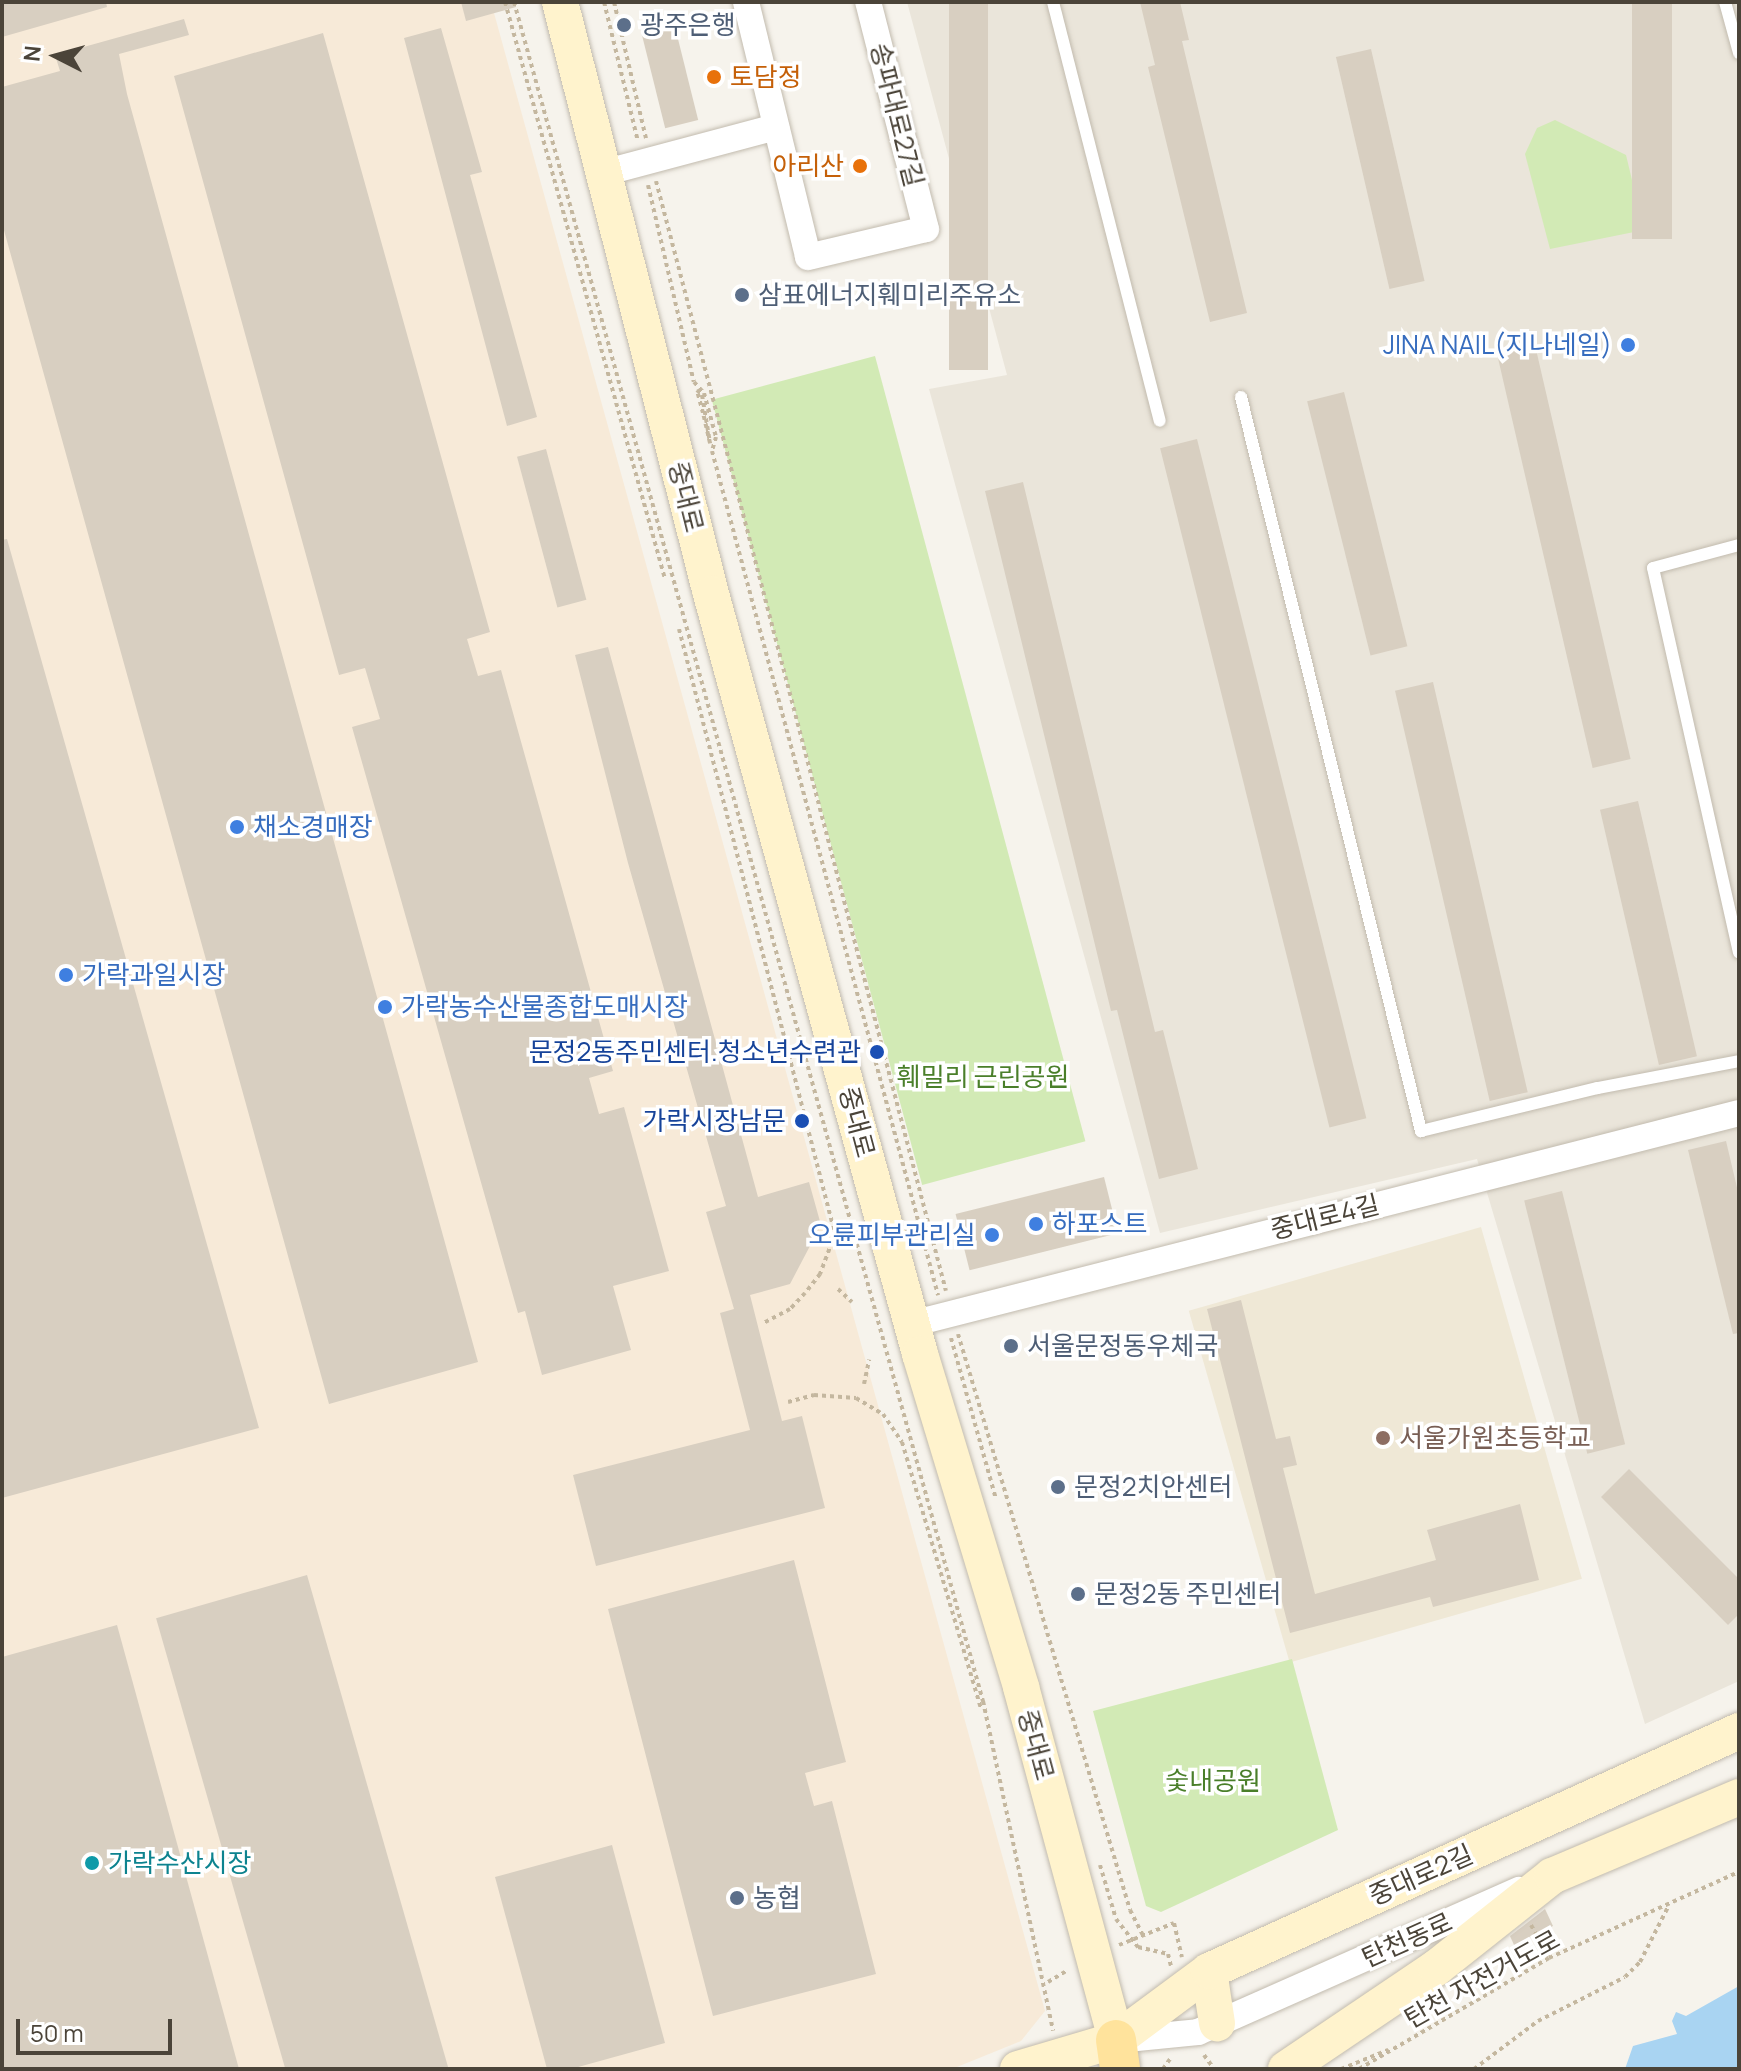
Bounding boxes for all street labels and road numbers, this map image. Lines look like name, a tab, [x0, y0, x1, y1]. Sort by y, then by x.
street label: 송파대로27길	[864, 40, 930, 190]
street label: 중대로	[662, 458, 710, 536]
street label: 중대로	[833, 1083, 881, 1161]
street label: 중대로4길	[1267, 1188, 1383, 1246]
street label: 중대로	[1012, 1706, 1060, 1784]
street label: 중대로2길	[1364, 1838, 1478, 1912]
street label: 탄천동로	[1357, 1906, 1457, 1974]
street label: 탄천 자전거도로	[1399, 1924, 1565, 2034]

